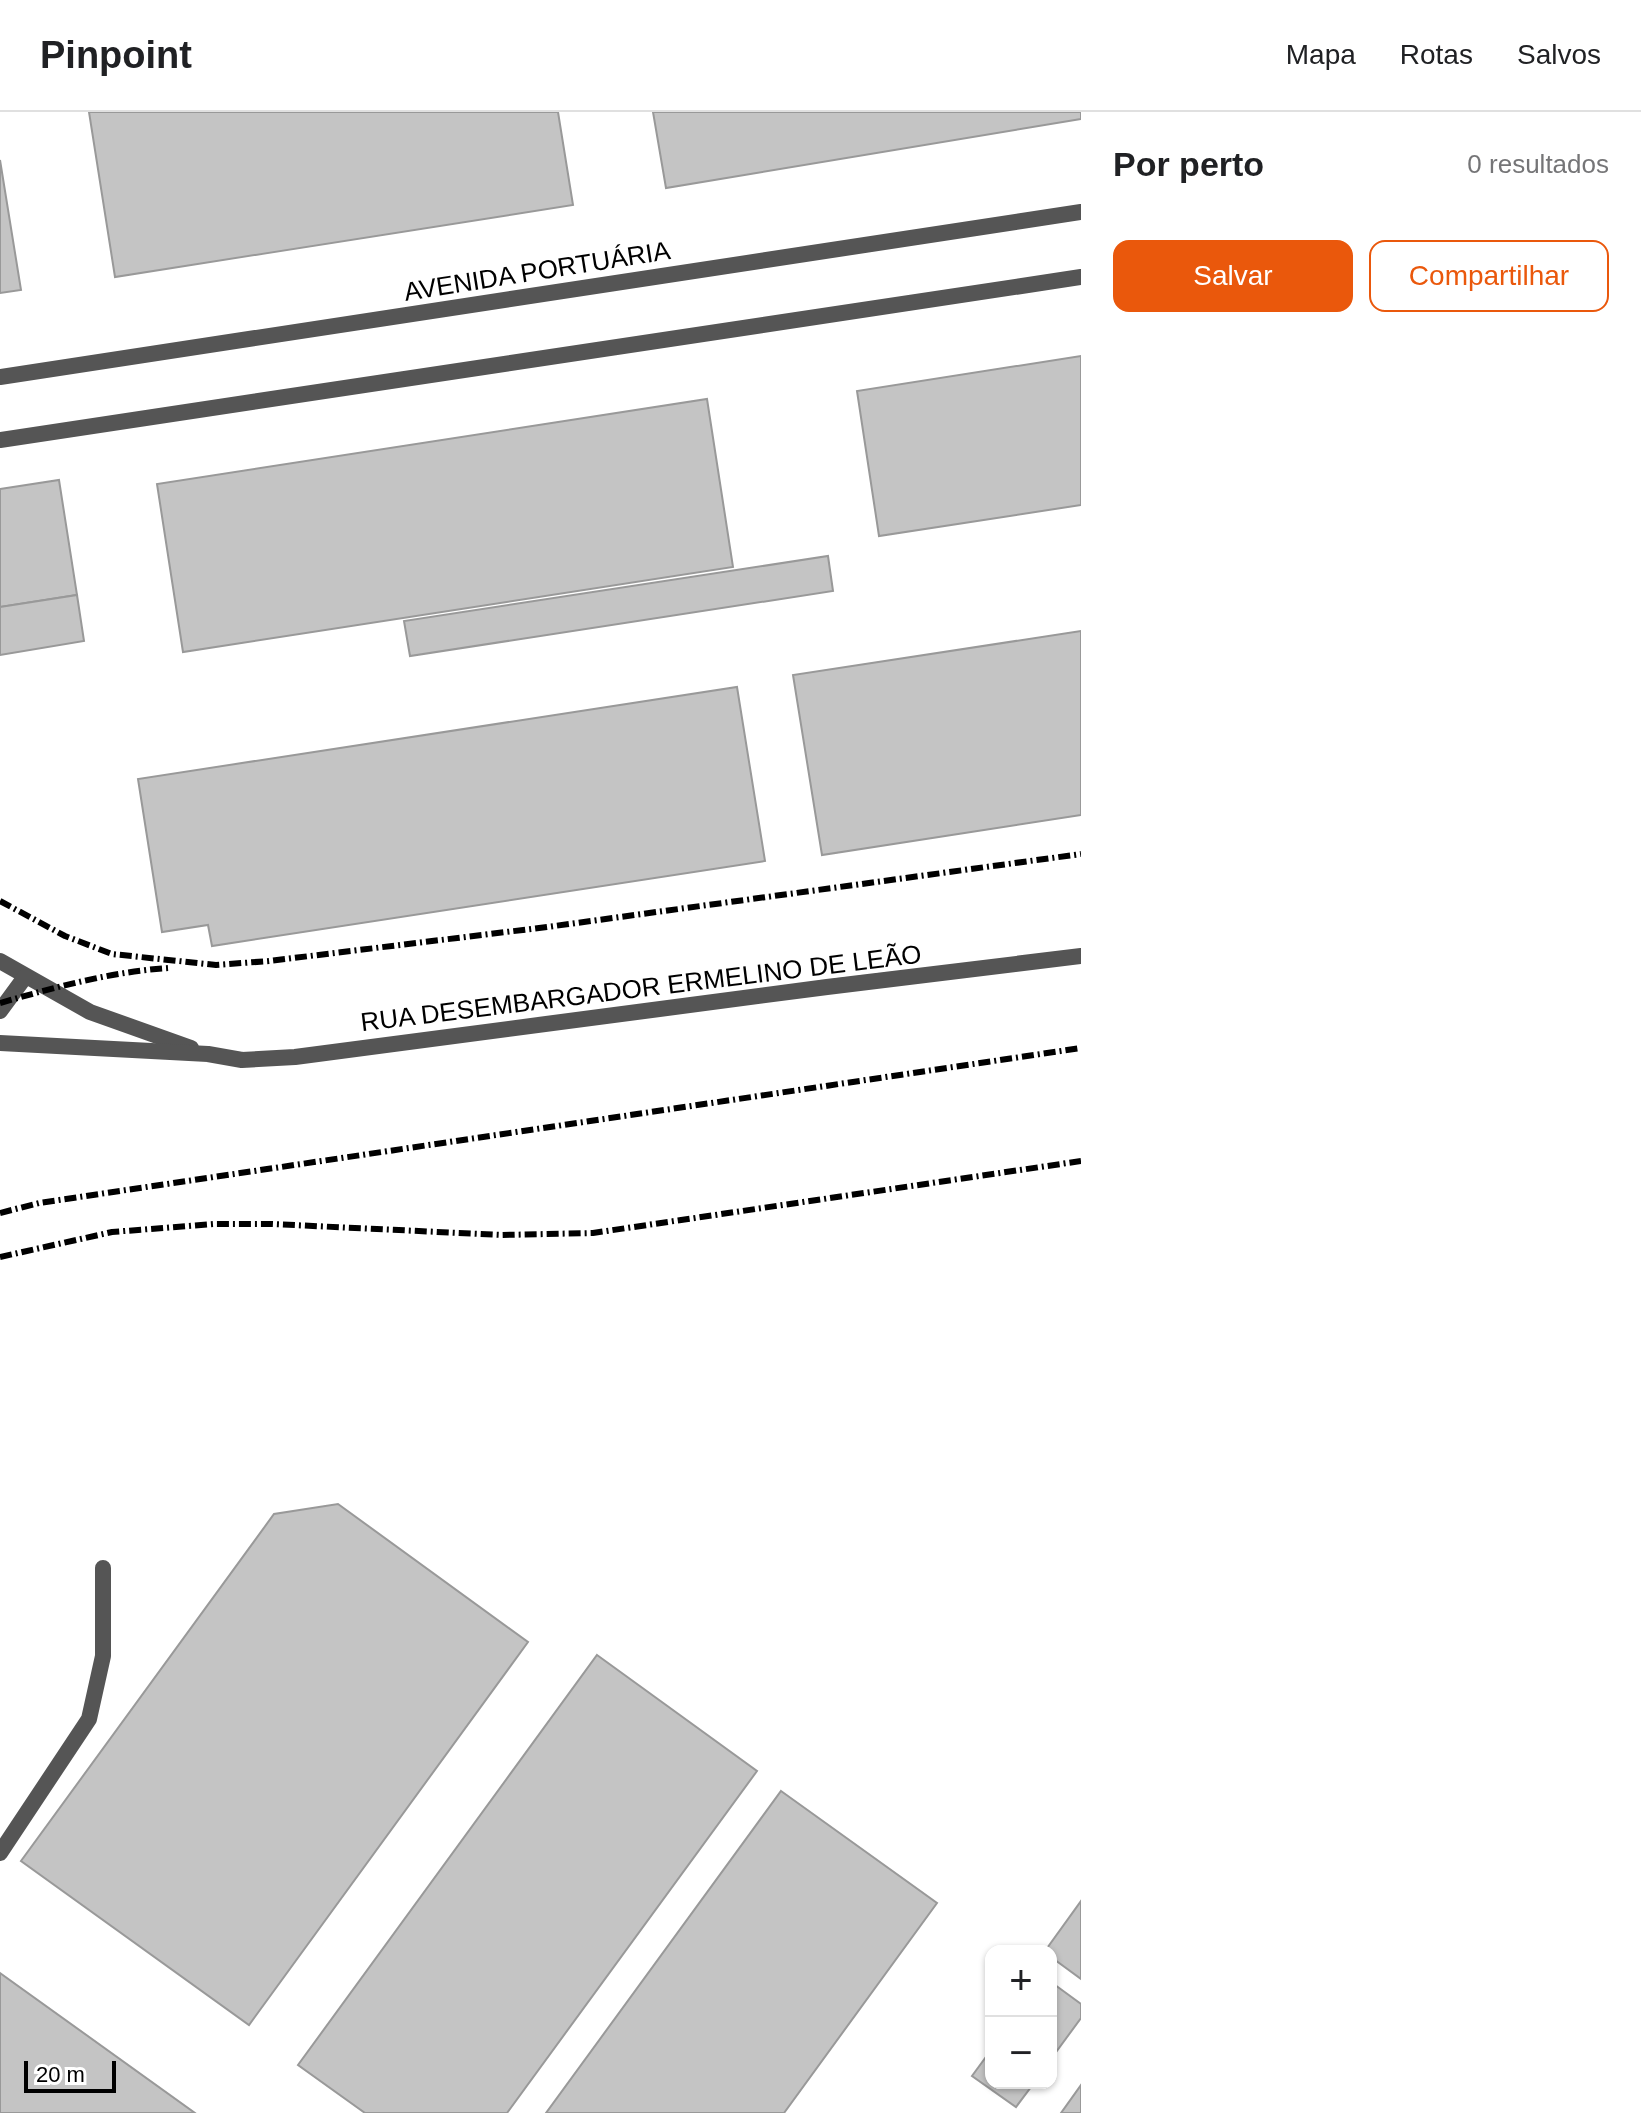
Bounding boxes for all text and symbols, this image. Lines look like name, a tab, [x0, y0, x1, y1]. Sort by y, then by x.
text: Pinpoint	[40, 34, 192, 76]
text: Mapa	[1286, 39, 1356, 70]
text: Rotas	[1400, 39, 1473, 70]
text: Salvos	[1517, 39, 1601, 70]
text: Por perto	[1113, 145, 1264, 183]
text: 0 resultados	[1467, 149, 1609, 179]
street label: AVENIDA PORTUÁRIA	[402, 235, 673, 307]
button: Salvar	[1113, 240, 1353, 312]
button: Compartilhar	[1369, 240, 1609, 312]
street label: RUA DESEMBARGADOR ERMELINO DE LEÃO	[359, 939, 923, 1037]
map controls	[985, 1945, 1057, 2089]
button: +	[985, 1945, 1057, 2017]
button: −	[985, 2017, 1057, 2089]
scale bar	[24, 2057, 116, 2093]
text: 20 m	[36, 2062, 85, 2087]

